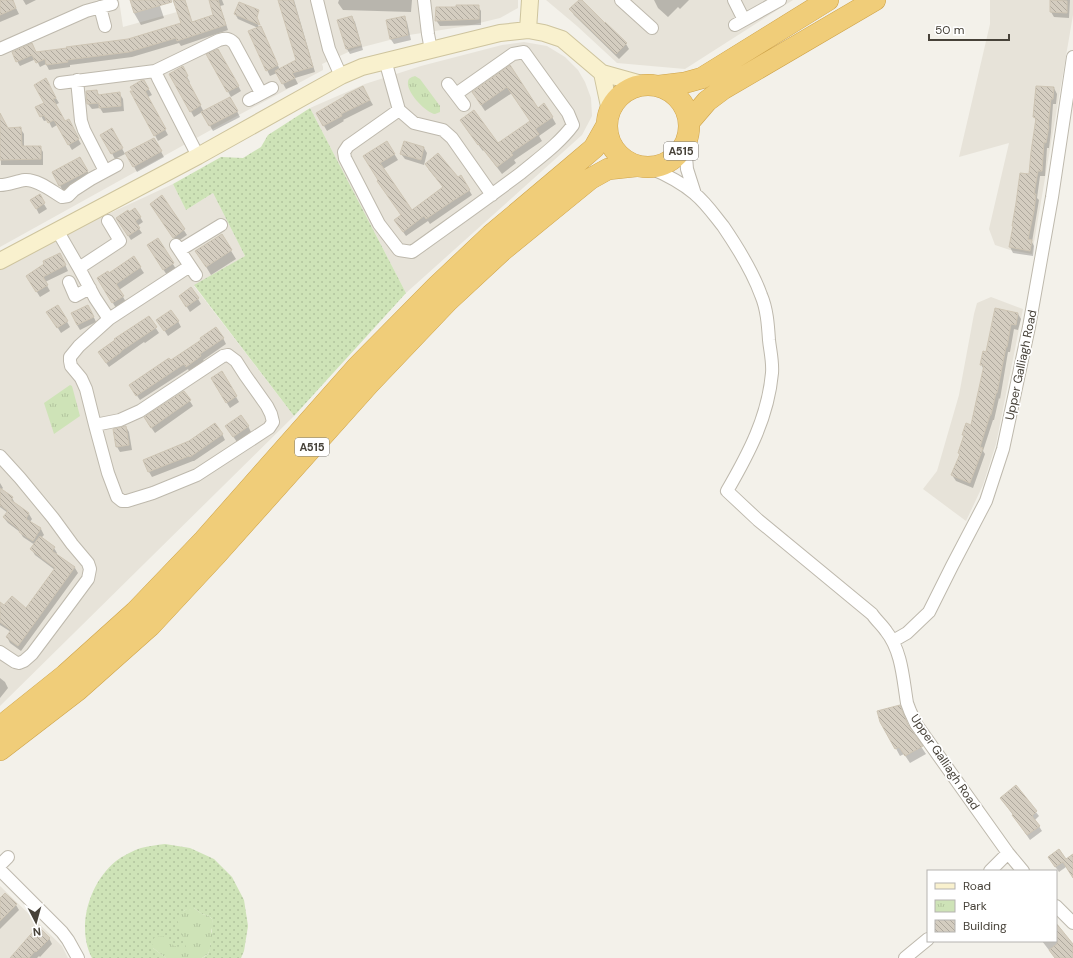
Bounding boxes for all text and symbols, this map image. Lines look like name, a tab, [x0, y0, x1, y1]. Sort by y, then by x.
scale bar	[929, 16, 1009, 42]
text: 50 m	[935, 22, 964, 38]
road number: A515	[664, 142, 698, 160]
street label: Upper Galliagh Road	[1001, 308, 1041, 422]
road number: A515	[295, 438, 329, 456]
street label: Upper Galliagh Road	[907, 711, 983, 813]
legend	[927, 870, 1057, 942]
text: Road	[963, 878, 991, 894]
text: Park	[963, 898, 987, 914]
north arrow	[16, 902, 56, 942]
text: Building	[963, 918, 1007, 934]
text: N	[32, 925, 42, 939]

